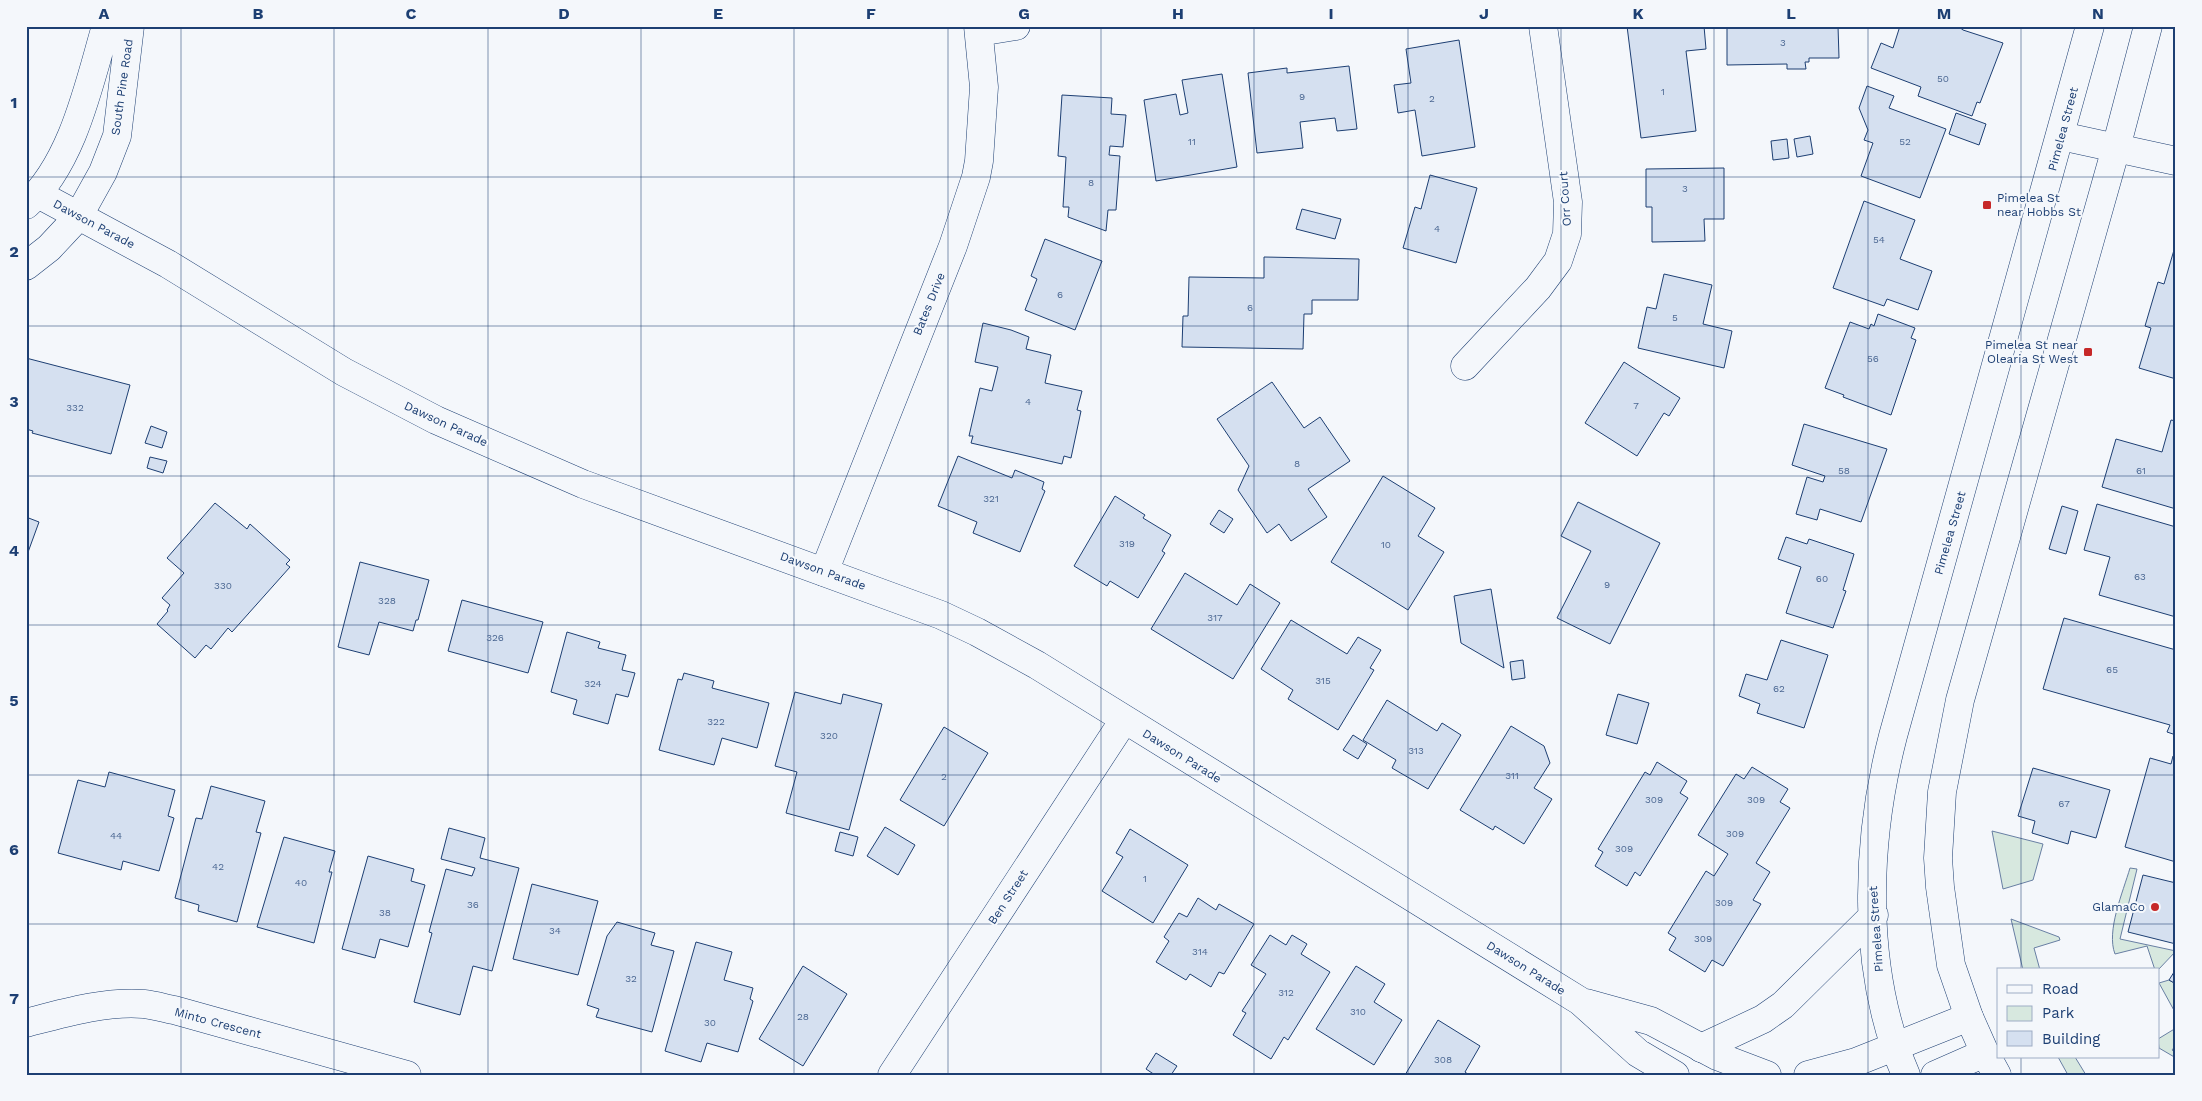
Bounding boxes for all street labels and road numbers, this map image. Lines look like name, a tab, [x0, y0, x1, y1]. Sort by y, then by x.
street label: South Pine Road	[108, 38, 136, 136]
street label: Pimelea Street	[2045, 86, 2081, 172]
street label: Orr Court	[1556, 171, 1574, 227]
street label: Dawson Parade	[51, 197, 137, 251]
street label: Bates Drive	[910, 270, 948, 338]
street label: Dawson Parade	[402, 399, 490, 449]
street label: Pimelea Street	[1931, 490, 1969, 576]
street label: Dawson Parade	[778, 549, 868, 593]
street label: Dawson Parade	[1140, 726, 1224, 786]
street label: Ben Street	[985, 867, 1031, 927]
street label: Pimelea Street	[1866, 886, 1886, 972]
street label: Dawson Parade	[1484, 938, 1568, 998]
street label: Minto Crescent	[173, 1005, 263, 1041]

